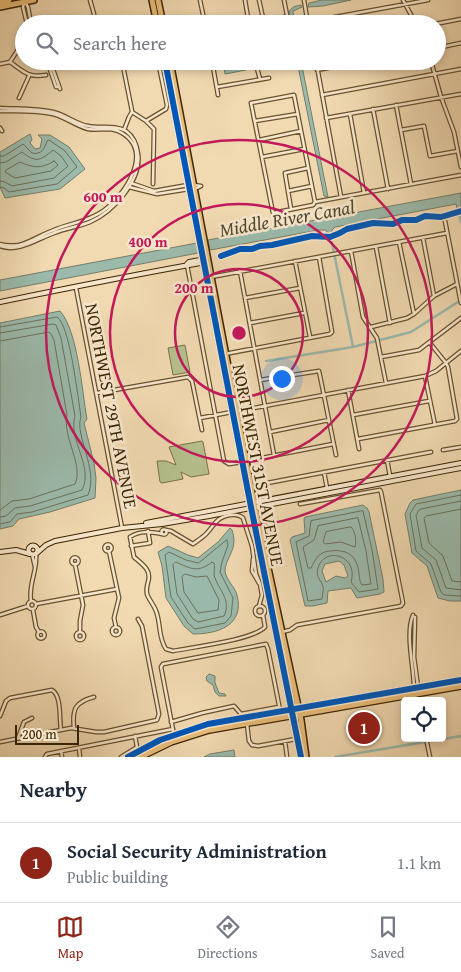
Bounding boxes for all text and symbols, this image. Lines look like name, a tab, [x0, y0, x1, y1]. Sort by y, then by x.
search box	[15, 15, 446, 70]
icon: search	[33, 29, 61, 57]
text: Search here	[73, 29, 167, 57]
text: 600 m	[83, 186, 123, 207]
water label: Middle River Canal	[217, 192, 357, 244]
text: 400 m	[128, 231, 168, 252]
text: 200 m	[174, 277, 214, 298]
street label: NORTHWEST 29TH AVENUE	[78, 301, 145, 511]
centre of rings	[230, 324, 248, 342]
street label: NORTHWEST 31ST AVENUE	[226, 362, 291, 568]
your location	[269, 366, 295, 392]
map controls	[401, 697, 446, 742]
button: locate	[401, 697, 446, 742]
pin: 1	[348, 709, 380, 747]
scale bar	[15, 722, 79, 745]
text: 200 m	[22, 724, 57, 744]
text: Nearby	[20, 774, 87, 805]
text: Social Security Administration	[67, 837, 327, 865]
text: 1	[32, 851, 40, 875]
text: 1.1 km	[397, 851, 441, 875]
text: Public building	[67, 865, 168, 889]
tab: Map	[56, 913, 84, 963]
tab: Directions	[197, 913, 258, 963]
tab: Saved	[371, 913, 405, 963]

